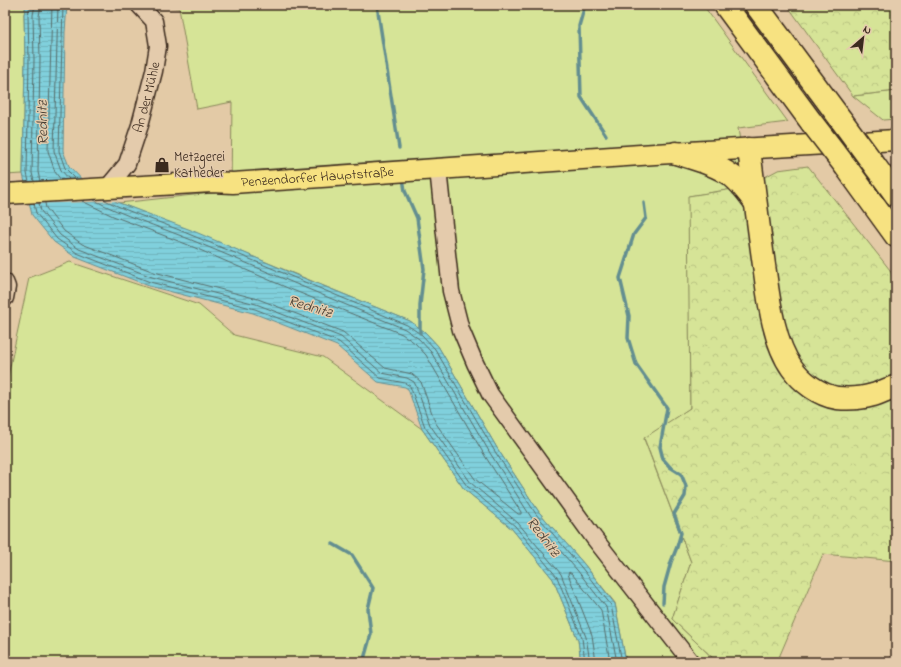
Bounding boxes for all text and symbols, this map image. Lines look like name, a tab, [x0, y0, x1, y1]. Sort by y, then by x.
north arrow	[843, 18, 883, 58]
text: N	[860, 21, 874, 39]
street label: An der Mühle	[128, 59, 166, 136]
water label: Rednitz	[32, 99, 54, 146]
place label: Metzgerei Katheder	[174, 147, 225, 184]
shop icon: Metzgerei Katheder	[153, 156, 171, 174]
street label: Penzendorfer Hauptstraße	[240, 161, 395, 193]
water label: Rednitz	[285, 290, 336, 325]
water label: Rednitz	[521, 512, 566, 563]

